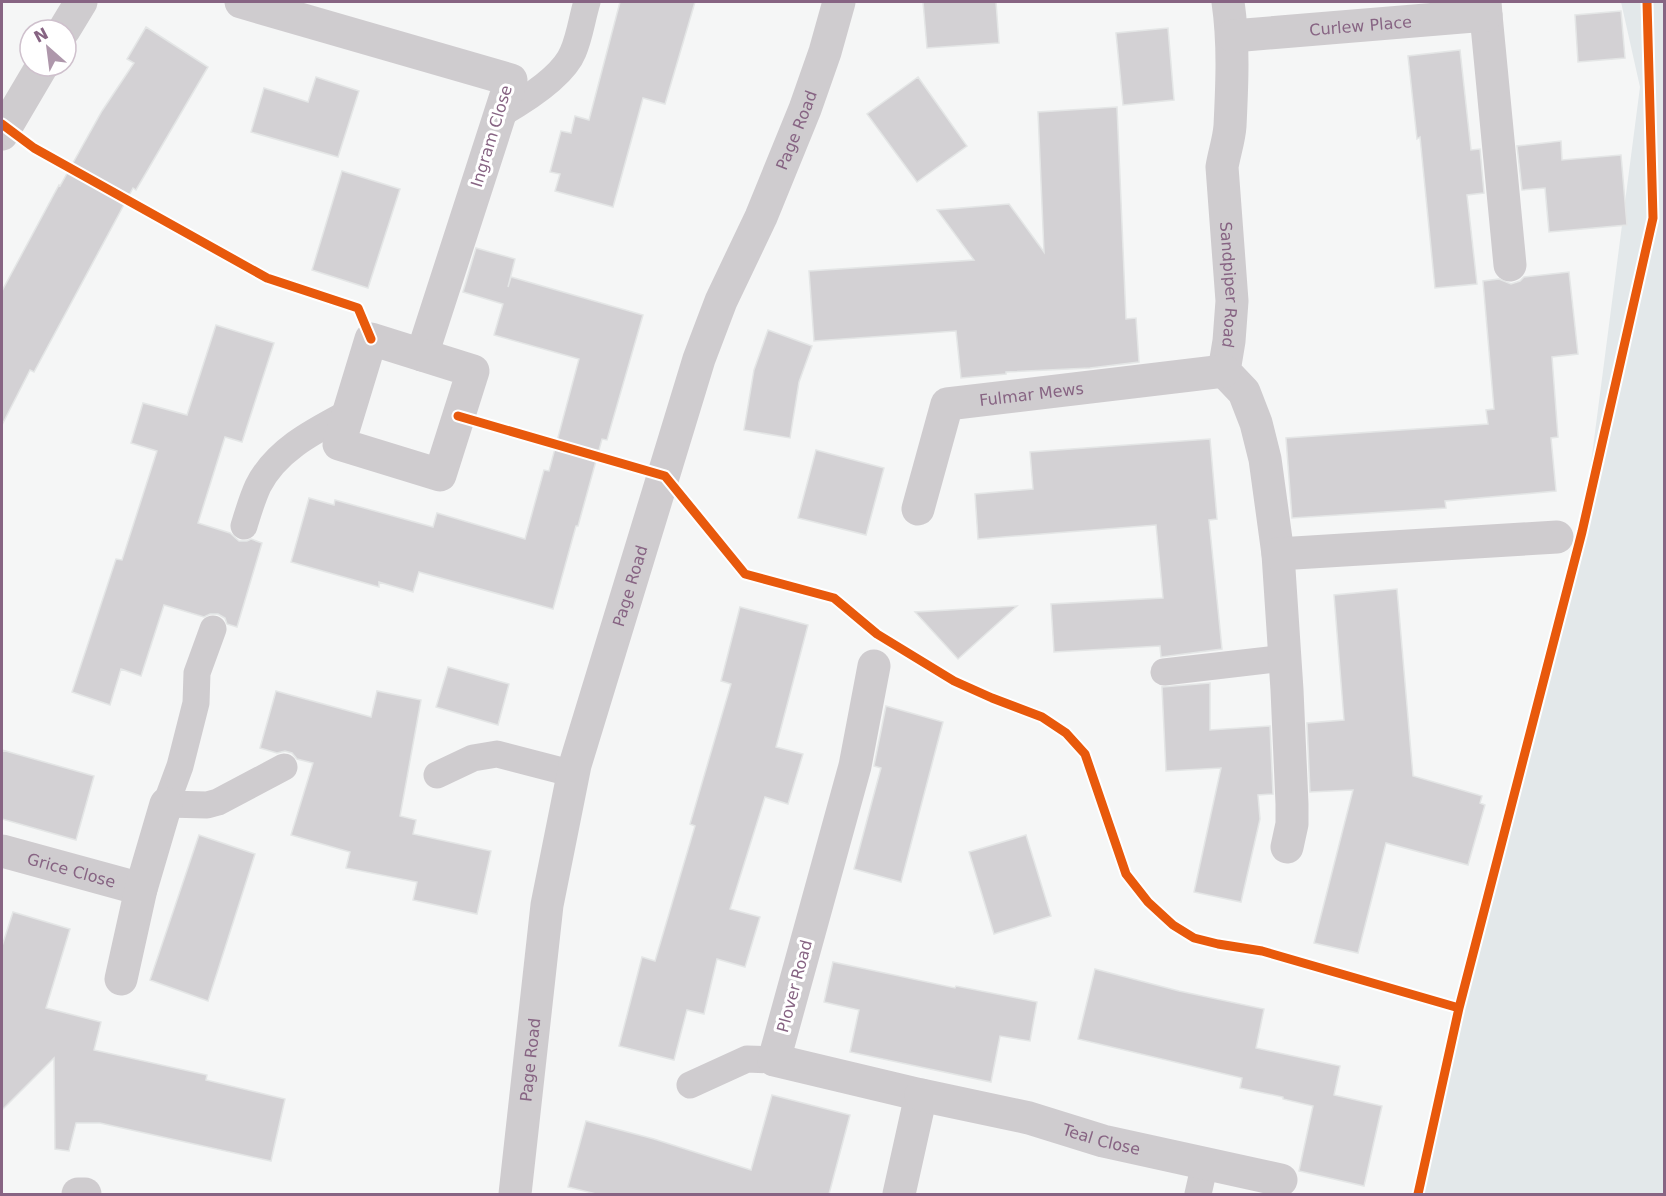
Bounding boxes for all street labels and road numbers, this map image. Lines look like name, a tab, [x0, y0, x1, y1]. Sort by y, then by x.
street label: Curlew Place	[1309, 12, 1413, 40]
street label: Ingram Close	[467, 83, 516, 189]
street label: Page Road	[772, 88, 821, 173]
street label: Sandpiper Road	[1216, 221, 1241, 349]
street label: Fulmar Mews	[978, 379, 1085, 410]
street label: Page Road	[609, 543, 652, 629]
street label: Grice Close	[25, 849, 118, 892]
street label: Plover Road	[773, 938, 816, 1034]
street label: Page Road	[516, 1017, 544, 1103]
street label: Teal Close	[1059, 1120, 1142, 1159]

